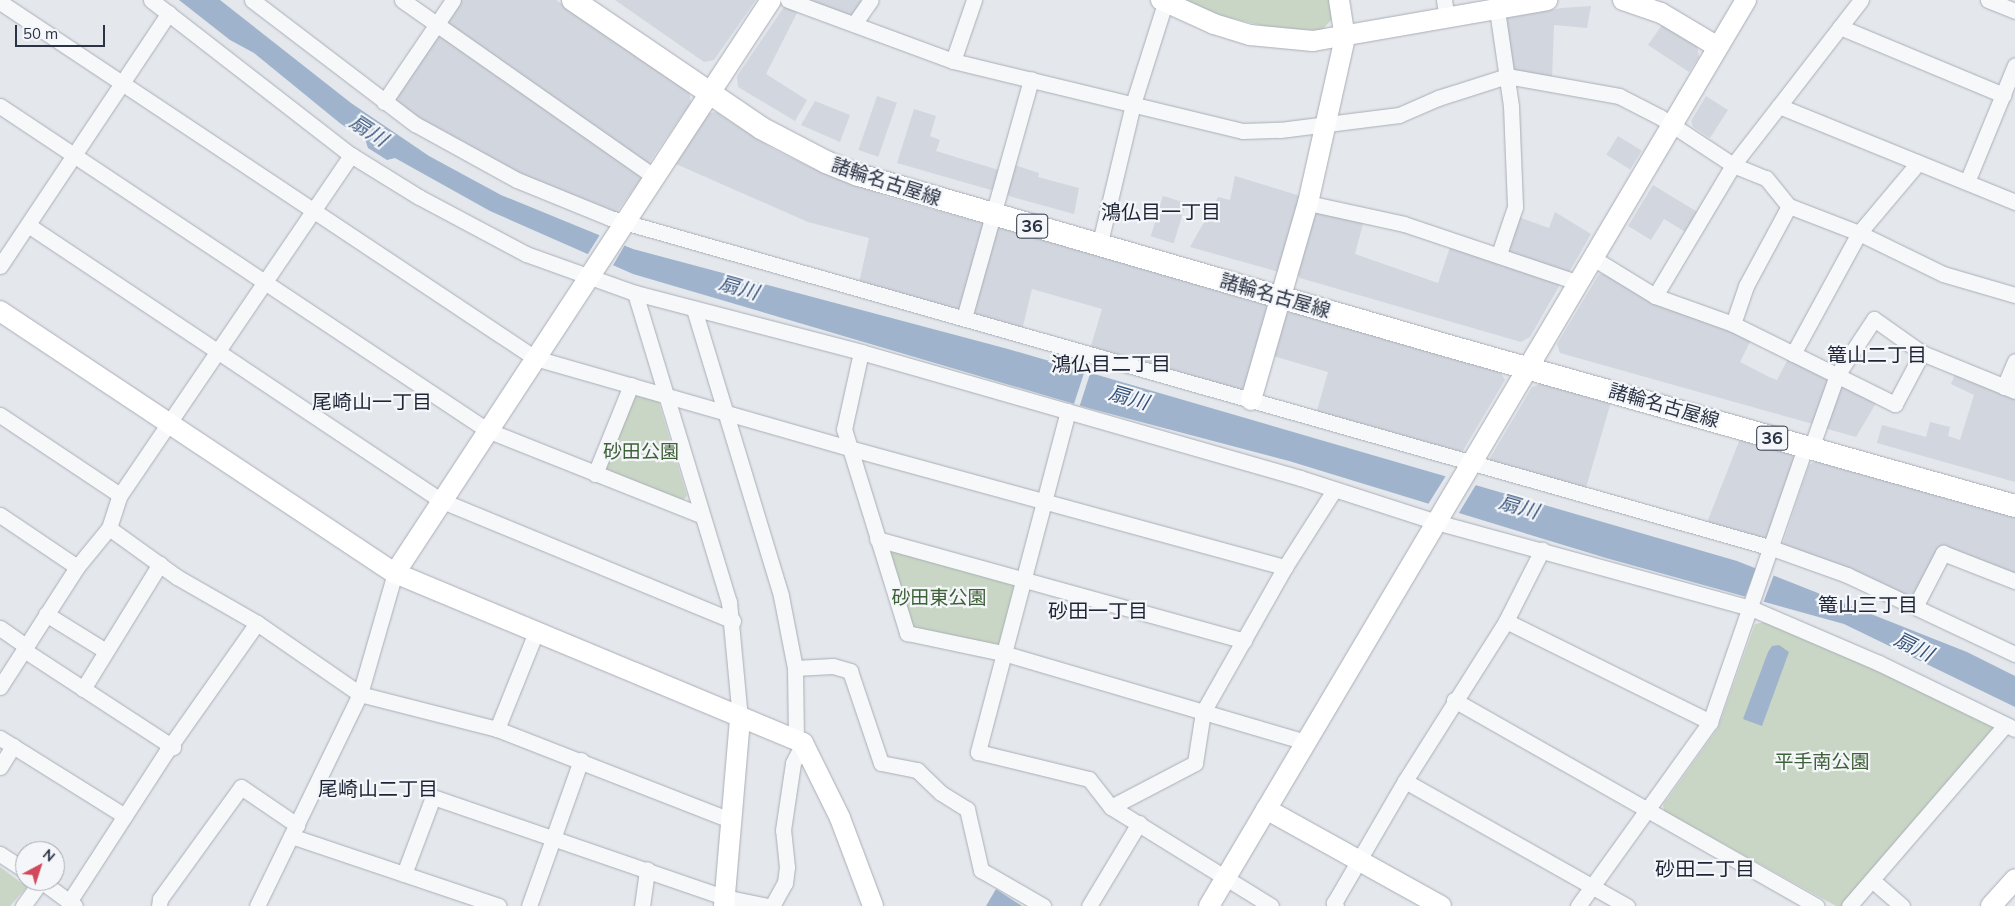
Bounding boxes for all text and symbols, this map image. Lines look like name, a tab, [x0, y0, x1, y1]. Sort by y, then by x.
scale bar	[18, 15, 108, 47]
text: 50 m	[23, 24, 58, 43]
water label: 扇川	[346, 109, 392, 151]
street label: 諸輪名古屋線	[828, 154, 944, 210]
district label: 鴻仏目一丁目	[1101, 199, 1221, 223]
road number: 36	[1016, 210, 1048, 242]
street label: 諸輪名古屋線	[1217, 269, 1333, 323]
water label: 扇川	[716, 270, 762, 304]
district label: 篭山二丁目	[1827, 342, 1927, 366]
district label: 鴻仏目二丁目	[1051, 351, 1171, 375]
street label: 諸輪名古屋線	[1606, 379, 1722, 433]
water label: 扇川	[1106, 380, 1152, 414]
district label: 尾崎山一丁目	[312, 389, 432, 413]
road number: 36	[1756, 422, 1788, 453]
park label: 砂田公園	[603, 441, 679, 463]
water label: 扇川	[1496, 489, 1542, 523]
park label: 砂田東公園	[892, 587, 986, 609]
district label: 篭山三丁目	[1818, 592, 1918, 616]
district label: 砂田一丁目	[1048, 598, 1148, 622]
water label: 扇川	[1891, 626, 1937, 666]
park label: 平手南公園	[1775, 751, 1869, 773]
district label: 尾崎山二丁目	[318, 776, 438, 800]
north arrow	[15, 841, 65, 891]
text: N	[39, 845, 59, 866]
district label: 砂田二丁目	[1655, 856, 1755, 880]

